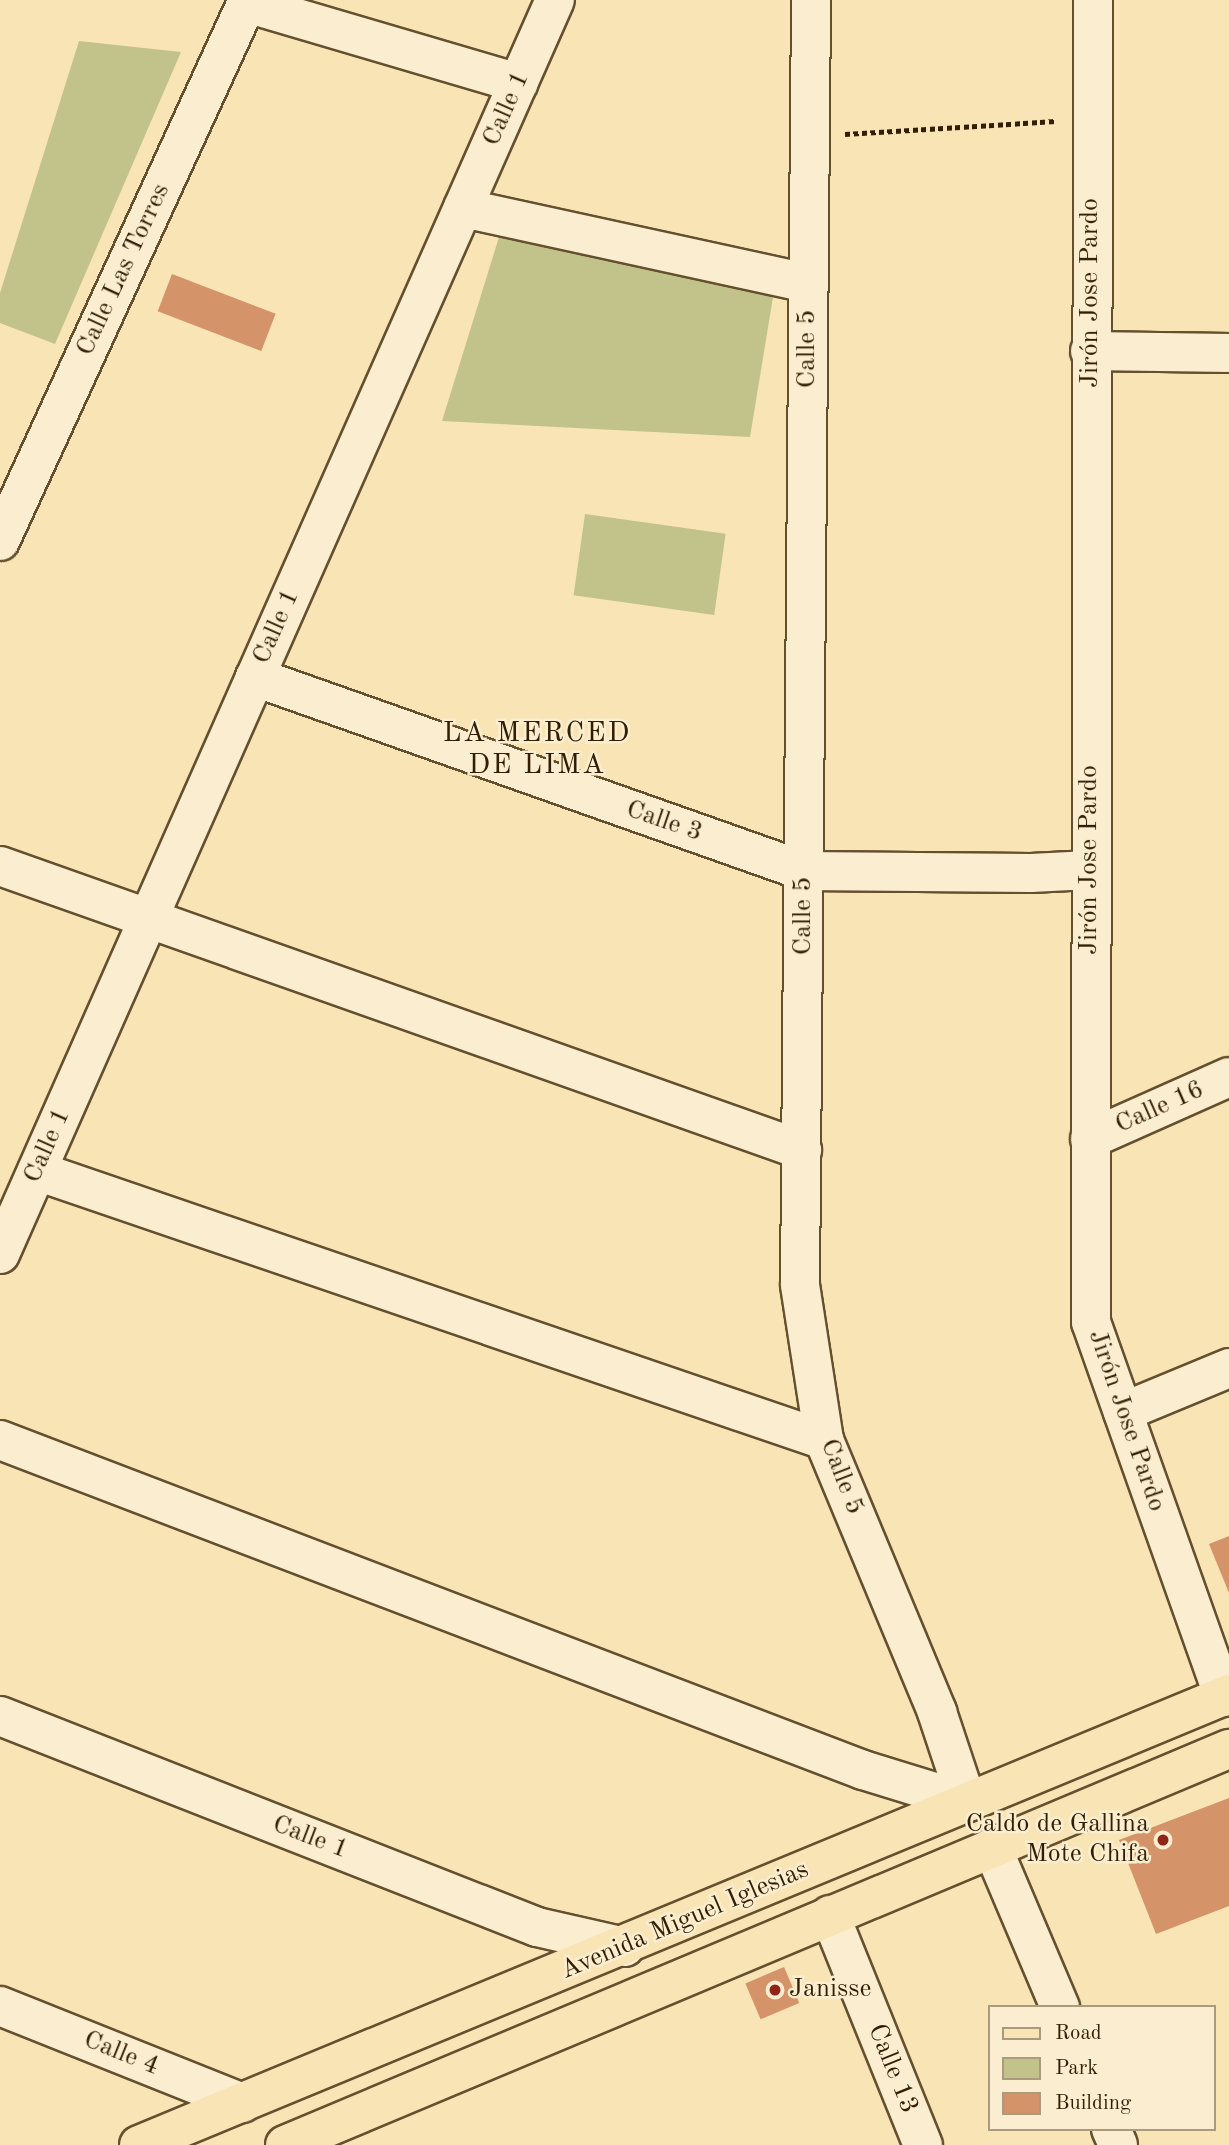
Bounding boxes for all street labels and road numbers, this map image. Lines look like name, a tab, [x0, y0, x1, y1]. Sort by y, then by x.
street label: Calle 1	[477, 67, 537, 151]
street label: Calle Las Torres	[70, 179, 178, 361]
street label: Jirón Jose Pardo	[1075, 198, 1107, 388]
street label: Calle 5	[792, 310, 824, 388]
street label: Calle 1	[247, 585, 307, 669]
street label: Jirón Jose Pardo	[1074, 765, 1106, 955]
street label: Calle 3	[622, 794, 706, 850]
street label: Calle 5	[788, 877, 820, 955]
street label: Calle 16	[1111, 1075, 1209, 1141]
street label: Calle 1	[18, 1104, 78, 1188]
street label: Jirón Jose Pardo	[1080, 1326, 1172, 1516]
street label: Calle 5	[812, 1435, 870, 1519]
street label: Calle 1	[268, 1809, 352, 1867]
street label: Avenida Miguel Iglesias	[556, 1855, 814, 1987]
street label: Calle 13	[860, 2020, 924, 2118]
street label: Calle 4	[79, 2025, 163, 2083]

